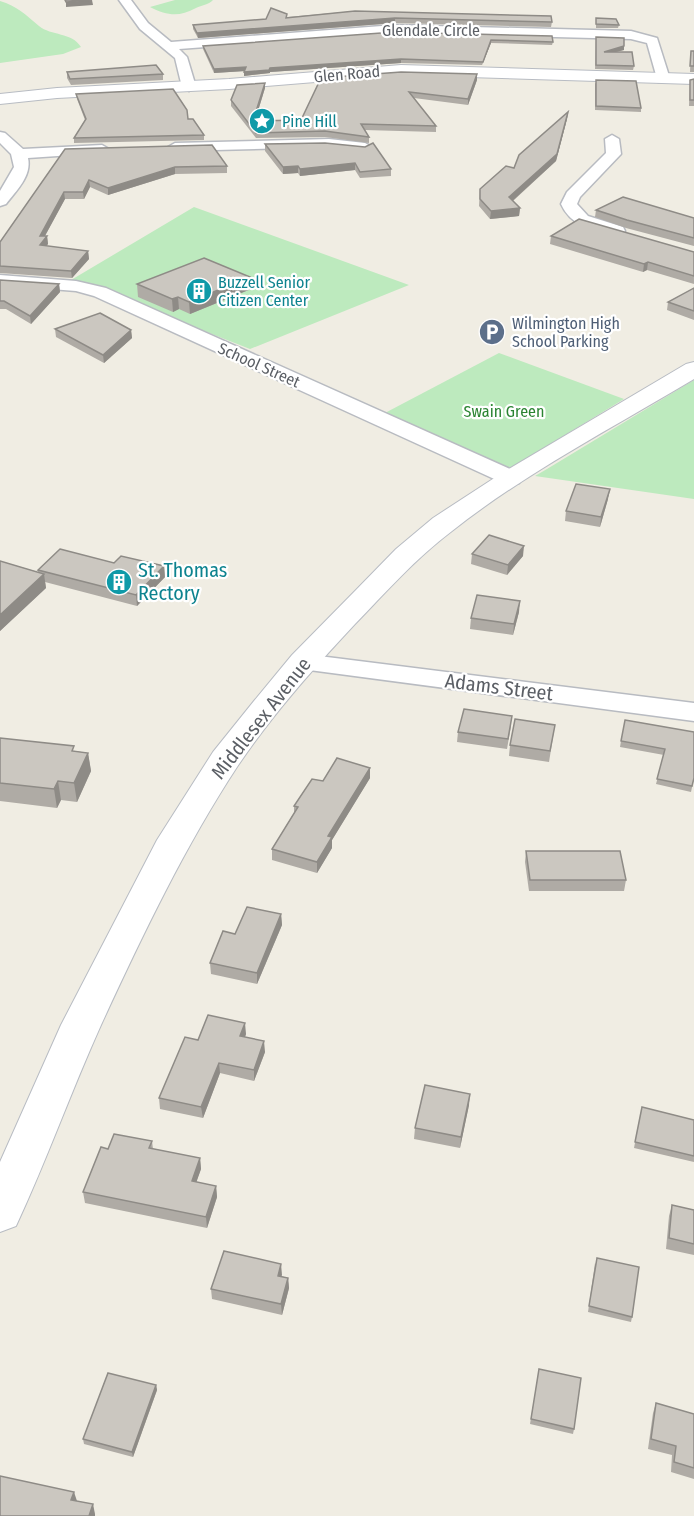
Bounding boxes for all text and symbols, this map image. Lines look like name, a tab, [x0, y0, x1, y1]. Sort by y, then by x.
street label: Glendale Circle	[382, 21, 480, 40]
street label: Glen Road	[313, 62, 381, 86]
place icon: Pine Hill	[247, 106, 277, 136]
place label: Pine Hill	[282, 112, 337, 131]
place label: Buzzell Senior Citizen Center	[218, 273, 310, 310]
building icon: Buzzell Senior Citizen Center	[184, 276, 214, 306]
place label: Wilmington High School Parking	[512, 314, 620, 351]
parking icon: Wilmington High School Parking	[477, 317, 507, 347]
street label: School Street	[215, 339, 303, 392]
park label: Swain Green	[464, 402, 544, 421]
place label: St. Thomas Rectory	[138, 558, 227, 605]
building icon: St. Thomas Rectory	[104, 567, 134, 597]
street label: Middlesex Avenue	[206, 652, 316, 784]
street label: Adams Street	[444, 668, 555, 706]

